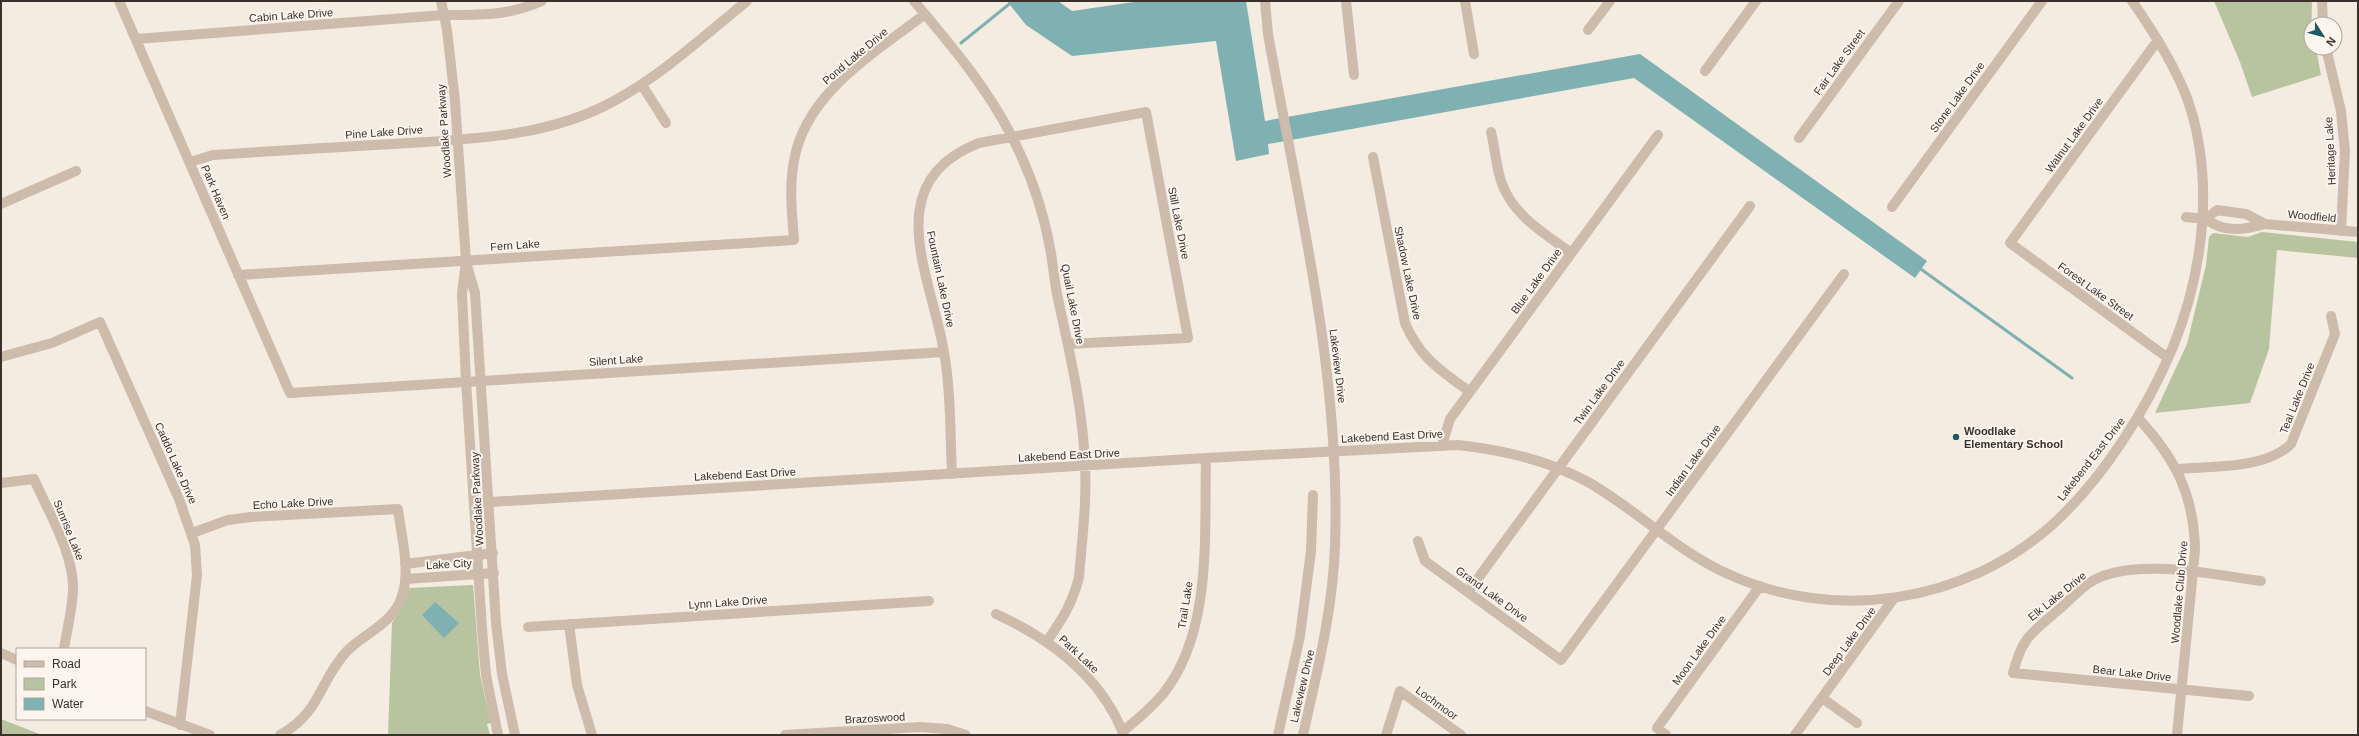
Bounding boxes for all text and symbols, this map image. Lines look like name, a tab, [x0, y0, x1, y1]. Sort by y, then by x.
street label: Cabin Lake Drive	[248, 6, 334, 24]
north arrow	[2303, 16, 2343, 56]
street label: Pond Lake Drive	[820, 25, 890, 87]
street label: Fair Lake Street	[1811, 27, 1867, 97]
text: N	[2324, 35, 2338, 49]
street label: Stone Lake Drive	[1927, 59, 1987, 135]
street label: Woodlake Parkway	[435, 83, 453, 178]
street label: Walnut Lake Drive	[2043, 95, 2105, 175]
street label: Heritage Lake	[2322, 116, 2338, 186]
street label: Pine Lake Drive	[345, 123, 423, 141]
street label: Park Haven	[199, 163, 233, 221]
street label: Still Lake Drive	[1166, 186, 1192, 260]
street label: Woodfield	[2287, 208, 2337, 224]
street label: Shadow Lake Drive	[1392, 225, 1424, 321]
street label: Fountain Lake Drive	[925, 230, 957, 328]
street label: Fern Lake	[490, 237, 540, 253]
street label: Blue Lake Drive	[1508, 246, 1564, 316]
street label: Forest Lake Street	[2056, 260, 2136, 322]
street label: Quail Lake Drive	[1059, 263, 1087, 345]
street label: Lakeview Drive	[1327, 328, 1349, 404]
street label: Silent Lake	[588, 352, 644, 368]
street label: Twin Lake Drive	[1571, 357, 1627, 427]
street label: Teal Lake Drive	[2277, 361, 2317, 435]
street label: Lakebend East Drive	[2055, 415, 2127, 503]
street label: Caddo Lake Drive	[153, 420, 199, 506]
street label: Indian Lake Drive	[1663, 422, 1723, 498]
place label: Woodlake Elementary School	[1964, 425, 2063, 450]
street label: Lakebend East Drive	[1341, 427, 1443, 445]
marker: Woodlake Elementary School	[1951, 432, 1961, 442]
street label: Lakebend East Drive	[1018, 446, 1120, 464]
street label: Woodlake Parkway	[469, 451, 485, 546]
street label: Lakebend East Drive	[694, 465, 796, 483]
street label: Echo Lake Drive	[252, 495, 334, 511]
street label: Sunrise Lake	[51, 498, 87, 562]
street label: Woodlake Club Drive	[2169, 540, 2189, 644]
street label: Lake City	[426, 557, 473, 571]
street label: Grand Lake Drive	[1454, 564, 1530, 624]
street label: Elk Lake Drive	[2026, 569, 2088, 623]
street label: Trail Lake	[1175, 580, 1195, 630]
street label: Lynn Lake Drive	[688, 593, 768, 611]
street label: Deep Lake Drive	[1820, 604, 1878, 678]
street label: Moon Lake Drive	[1670, 613, 1728, 687]
street label: Park Lake	[1057, 633, 1101, 675]
legend	[16, 648, 146, 720]
street label: Lakeview Drive	[1288, 648, 1316, 724]
text: Road	[52, 657, 81, 671]
street label: Bear Lake Drive	[2092, 663, 2172, 683]
text: Park	[52, 677, 78, 691]
street label: Lochmoor	[1414, 684, 1461, 722]
text: Water	[52, 697, 84, 711]
street label: Brazoswood	[844, 710, 906, 726]

